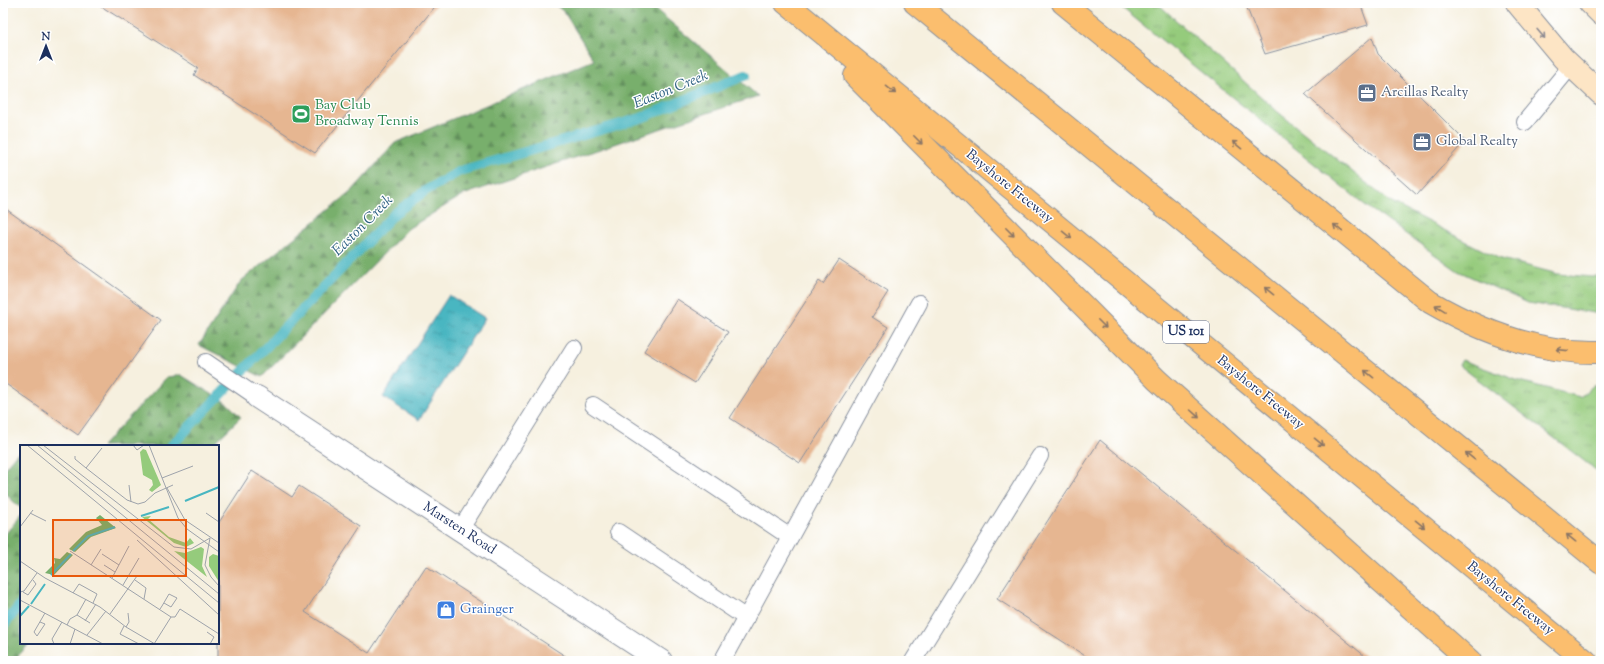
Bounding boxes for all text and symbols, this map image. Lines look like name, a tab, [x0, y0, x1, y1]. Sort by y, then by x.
north arrow	[26, 26, 66, 66]
one-way arrow	[1537, 28, 1546, 39]
text: N	[41, 29, 51, 45]
water label: Easton Creek	[631, 65, 712, 114]
office icon: Arcillas Realty	[1356, 82, 1378, 104]
place label: Arcillas Realty	[1381, 83, 1469, 103]
one-way arrow	[886, 86, 897, 94]
place label: Bay Club Broadway Tennis	[315, 96, 419, 132]
sports icon: Bay Club Broadway Tennis	[290, 103, 312, 125]
office icon: Global Realty	[1411, 131, 1433, 153]
place label: Global Realty	[1436, 132, 1518, 152]
one-way arrow	[913, 135, 923, 145]
one-way arrow	[1232, 141, 1243, 150]
street label: Bayshore Freeway	[961, 145, 1057, 229]
water label: Easton Creek	[328, 191, 398, 261]
one-way arrow	[1333, 223, 1343, 232]
one-way arrow	[1005, 227, 1015, 237]
one-way arrow	[1062, 230, 1073, 239]
one-way arrow	[1263, 287, 1274, 296]
one-way arrow	[1434, 303, 1446, 311]
one-way arrow	[1097, 319, 1107, 329]
road number: US 101	[1163, 321, 1209, 343]
one-way arrow	[1556, 346, 1569, 353]
street label: Bayshore Freeway	[1212, 351, 1308, 435]
one-way arrow	[1364, 369, 1375, 378]
one-way arrow	[1190, 410, 1200, 419]
one-way arrow	[1314, 437, 1325, 446]
inset map	[20, 445, 219, 644]
one-way arrow	[1465, 451, 1476, 460]
street label: Marsten Road	[418, 498, 500, 560]
one-way arrow	[1414, 520, 1425, 529]
one-way arrow	[1565, 534, 1576, 542]
street label: Bayshore Freeway	[1462, 557, 1558, 641]
shop icon: Grainger	[435, 599, 457, 621]
place label: Grainger	[460, 600, 515, 620]

